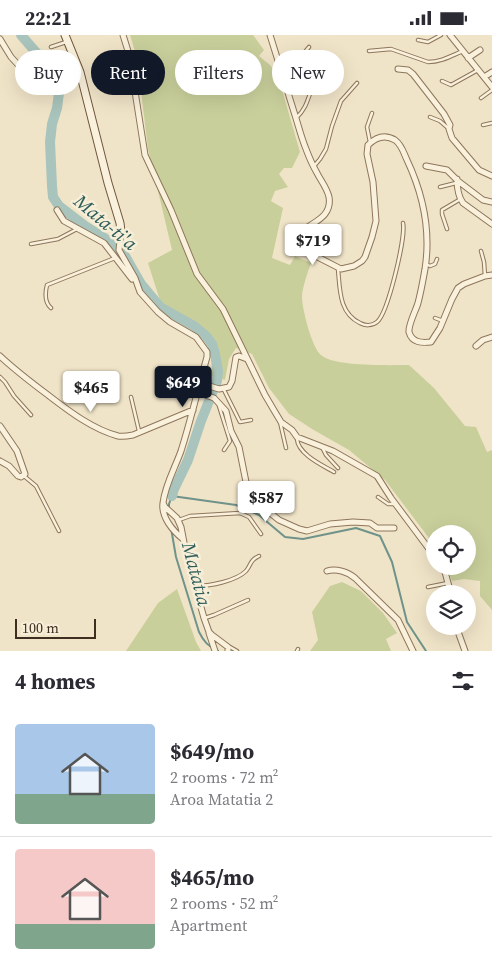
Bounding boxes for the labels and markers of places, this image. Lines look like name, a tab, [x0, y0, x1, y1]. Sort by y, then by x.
pin: $719	[283, 223, 343, 266]
pin: $649	[153, 365, 213, 408]
pin: $465	[61, 371, 121, 413]
pin: $587	[236, 481, 296, 523]

